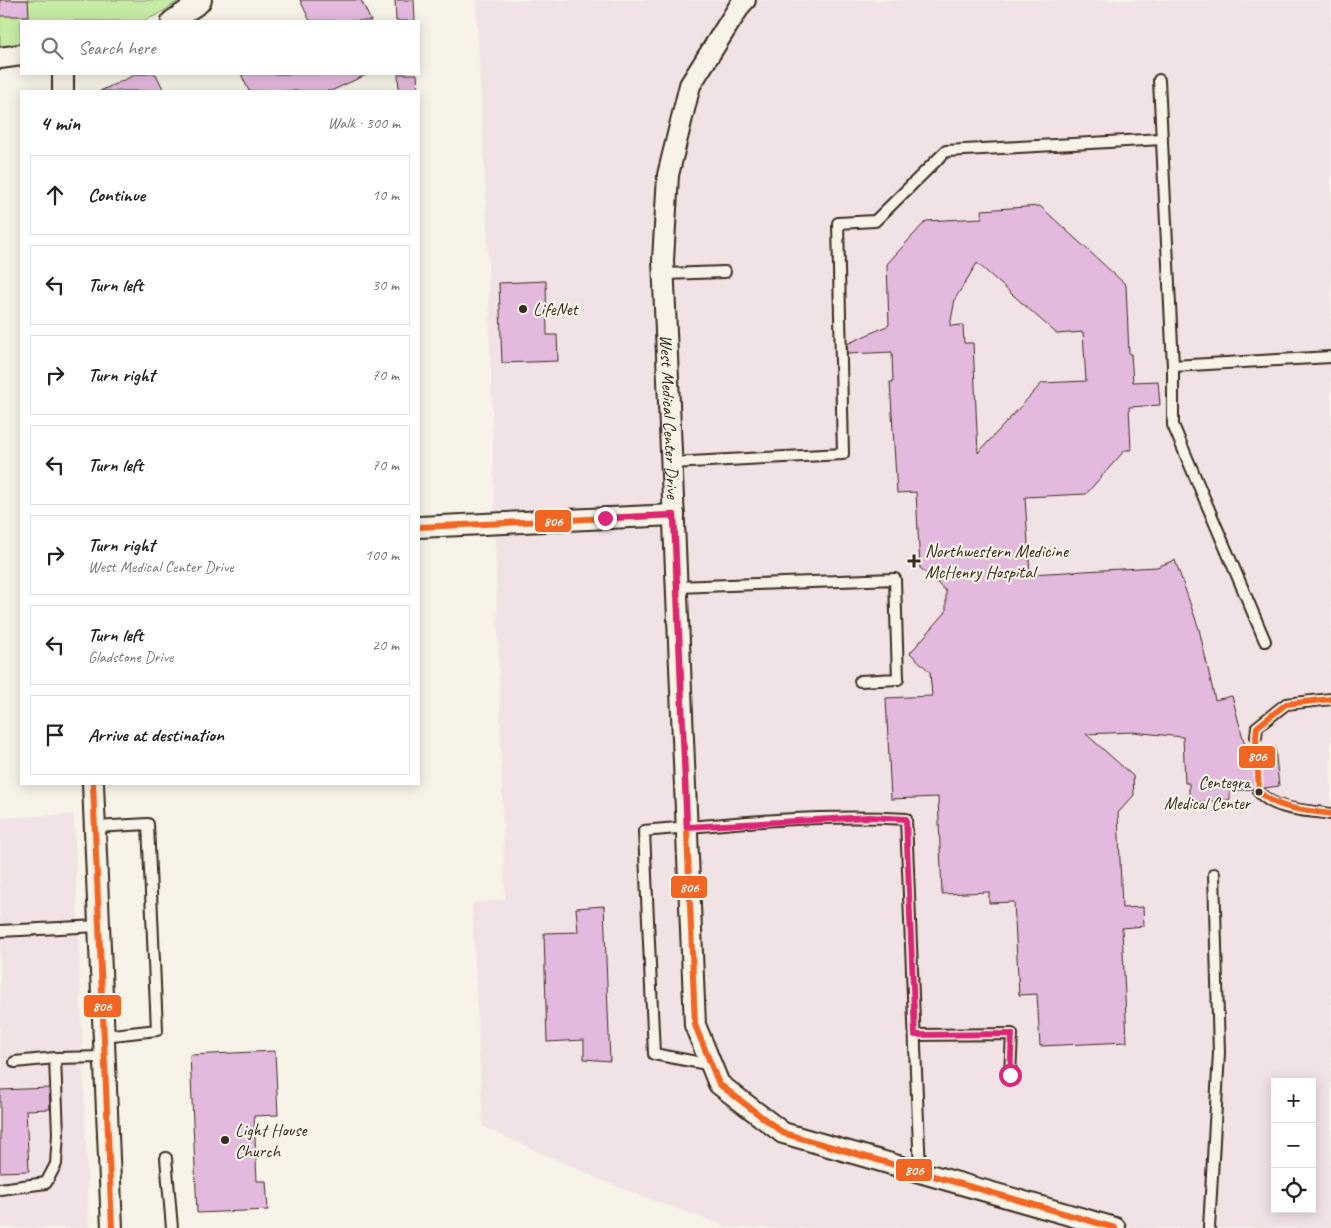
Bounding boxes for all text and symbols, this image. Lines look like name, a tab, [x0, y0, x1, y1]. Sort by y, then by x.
search box	[20, 20, 420, 75]
icon: search	[38, 34, 66, 62]
text: Search here	[78, 36, 155, 60]
text: 4 min	[40, 110, 80, 136]
text: Walk · 300 m	[328, 113, 400, 133]
icon: ahead	[41, 181, 69, 209]
text: Continue	[88, 183, 145, 207]
text: 10 m	[372, 185, 399, 205]
icon: left	[41, 271, 69, 299]
text: Turn left	[88, 273, 143, 297]
text: 30 m	[372, 275, 399, 295]
place label: LifeNet	[533, 298, 580, 320]
marker: LifeNet	[517, 303, 529, 315]
street label: West Medical Center Drive	[655, 334, 684, 500]
icon: right	[41, 361, 69, 389]
text: Turn right	[88, 363, 155, 387]
text: 70 m	[372, 365, 399, 385]
icon: left	[41, 451, 69, 479]
text: Turn left	[88, 453, 143, 477]
text: 70 m	[372, 455, 399, 475]
route end	[594, 507, 617, 530]
line badge: 806	[534, 509, 572, 533]
text: 806	[543, 513, 564, 530]
text: Turn right	[88, 533, 155, 557]
place label: Northwestern Medicine McHenry Hospital	[925, 540, 1069, 583]
icon: right	[41, 541, 69, 569]
text: 100 m	[365, 545, 399, 565]
marker: Northwestern Medicine McHenry Hospital	[907, 554, 921, 568]
text: West Medical Center Drive	[88, 557, 234, 577]
text: Turn left	[88, 623, 143, 647]
icon: left	[41, 631, 69, 659]
text: 20 m	[372, 635, 399, 655]
text: Gladstone Drive	[88, 647, 173, 667]
icon: arrive	[41, 721, 69, 749]
text: Arrive at destination	[88, 723, 224, 747]
line badge: 806	[1238, 745, 1276, 769]
text: 806	[1247, 748, 1268, 765]
place label: Centegra Medical Center	[1164, 772, 1252, 814]
marker: Centegra Medical Center	[1254, 787, 1264, 797]
line badge: 806	[670, 875, 708, 899]
text: 806	[679, 879, 700, 896]
line badge: 806	[83, 994, 122, 1018]
text: 806	[92, 998, 113, 1015]
route start	[999, 1064, 1022, 1087]
map controls	[1271, 1078, 1316, 1213]
button: +	[1271, 1078, 1316, 1123]
place label: Light House Church	[235, 1119, 307, 1162]
button: −	[1271, 1123, 1316, 1168]
marker: Light House Church	[219, 1134, 231, 1146]
line badge: 806	[895, 1158, 933, 1182]
text: 806	[904, 1162, 925, 1179]
button: locate	[1271, 1168, 1316, 1213]

